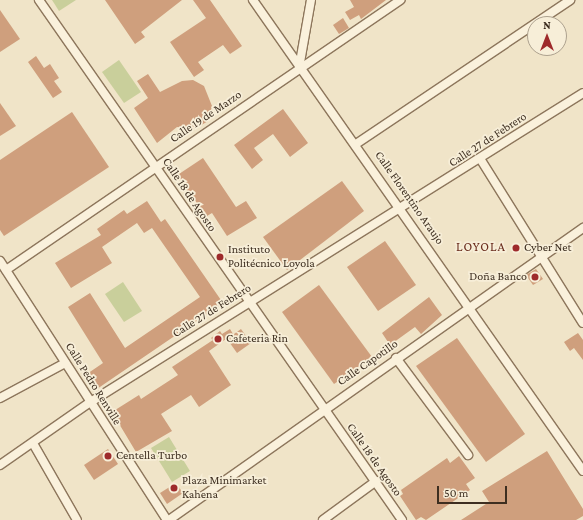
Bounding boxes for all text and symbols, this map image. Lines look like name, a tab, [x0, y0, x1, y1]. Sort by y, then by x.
north arrow	[527, 16, 567, 56]
text: N	[543, 19, 551, 31]
street label: Calle 19 de Marzo	[167, 88, 245, 146]
street label: Calle 27 de Febrero	[446, 109, 530, 171]
street label: Calle Florentino Araujo	[371, 149, 447, 247]
street label: Calle 18 de Agosto	[159, 155, 219, 235]
district label: LOYOLA	[456, 239, 506, 255]
place label: Cyber Net	[524, 241, 572, 255]
place label: Instituto Politécnico Loyola	[228, 243, 315, 271]
marker: Cyber Net	[511, 243, 521, 253]
marker: Instituto Politécnico Loyola	[215, 252, 225, 262]
place label: Doña Banco	[469, 270, 527, 284]
marker: Doña Banco	[530, 272, 540, 282]
street label: Calle 27 de Febrero	[170, 281, 254, 341]
place label: Cafeteria Rin	[226, 332, 288, 346]
marker: Cafeteria Rin	[213, 334, 223, 344]
street label: Calle Capotillo	[335, 337, 401, 389]
street label: Calle Pedro Renville	[62, 340, 124, 428]
street label: Calle 18 de Agosto	[343, 421, 405, 499]
place label: Centella Turbo	[116, 449, 187, 463]
marker: Centella Turbo	[103, 451, 113, 461]
place label: Plaza Minimarket Kahena	[182, 474, 267, 502]
scale bar	[439, 478, 509, 504]
marker: Plaza Minimarket Kahena	[169, 483, 179, 493]
text: 50 m	[444, 486, 468, 500]

